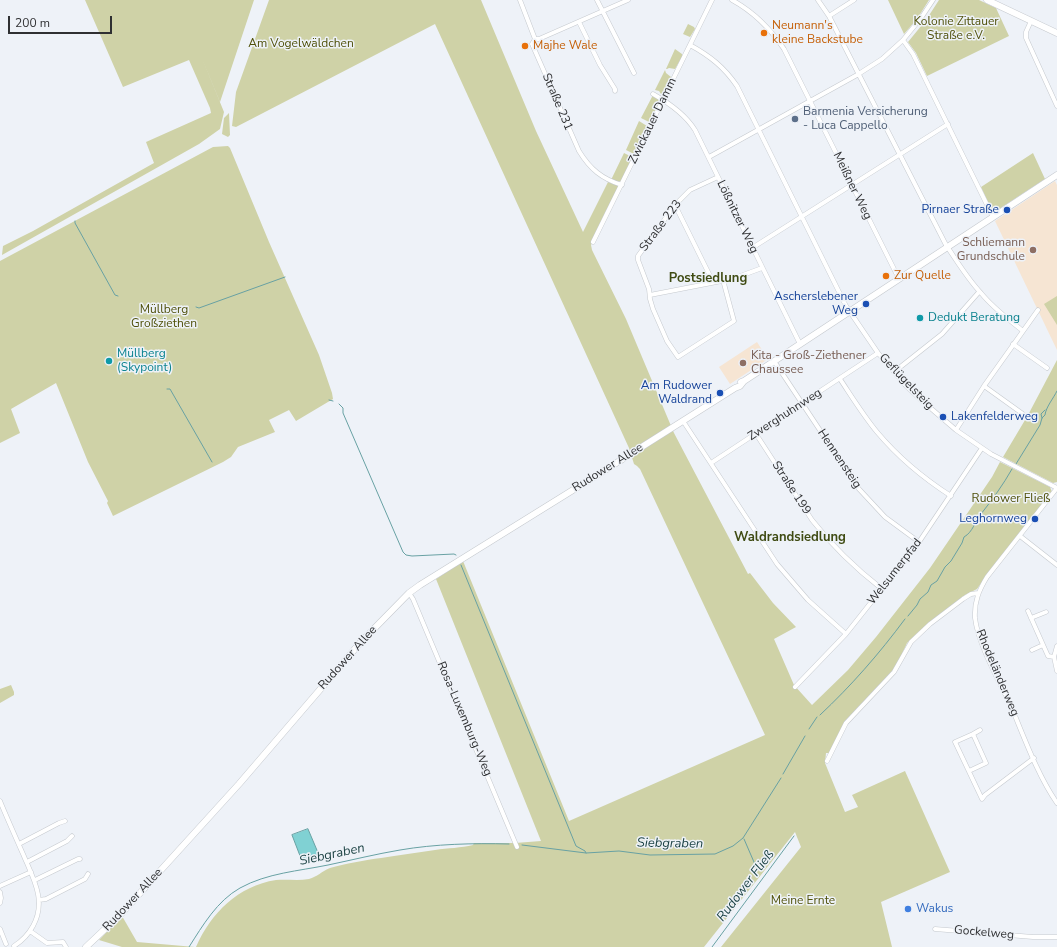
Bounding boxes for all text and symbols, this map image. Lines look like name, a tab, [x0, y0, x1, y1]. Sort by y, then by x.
scale bar	[10, 8, 114, 34]
text: 200 m	[15, 15, 50, 31]
park label: Kolonie Zittauer Straße e.V.	[913, 15, 999, 43]
place label: Neumann's kleine Backstube	[772, 19, 863, 47]
marker: Neumann's kleine Backstube	[759, 28, 769, 38]
park label: Am Vogelwäldchen	[248, 37, 354, 51]
place label: Majhe Wale	[533, 39, 597, 53]
marker: Majhe Wale	[520, 41, 530, 51]
street label: Straße 231	[539, 71, 575, 133]
street label: Zwickauer Damm	[626, 76, 680, 166]
place label: Barmenia Versicherung - Luca Cappello	[803, 105, 928, 133]
marker: Barmenia Versicherung - Luca Cappello	[790, 114, 800, 124]
street label: Meißner Weg	[829, 150, 875, 222]
street label: Lößnitzer Weg	[713, 178, 761, 256]
street label: Straße 223	[637, 197, 685, 255]
place label: Pirnaer Straße	[921, 203, 999, 217]
marker: Pirnaer Straße	[1002, 205, 1012, 215]
place label: Schliemann Grundschule	[957, 236, 1025, 264]
marker: Schliemann Grundschule	[1028, 245, 1038, 255]
place label: Zur Quelle	[894, 269, 951, 283]
district label: Postsiedlung	[669, 271, 747, 287]
marker: Zur Quelle	[881, 271, 891, 281]
place label: Ascherslebener Weg	[774, 290, 858, 318]
marker: Ascherslebener Weg	[861, 299, 871, 309]
park label: Müllberg Großziethen	[131, 303, 197, 331]
place label: Dedukt Beratung	[928, 311, 1020, 325]
marker: Dedukt Beratung	[915, 313, 925, 323]
place label: Müllberg (Skypoint)	[117, 347, 172, 375]
place label: Kita - Groß-Ziethener Chaussee	[751, 349, 866, 377]
street label: Geflügelsteig	[876, 351, 936, 413]
marker: Müllberg (Skypoint)	[104, 356, 114, 366]
marker: Kita - Groß-Ziethener Chaussee	[738, 358, 748, 368]
place label: Am Rudower Waldrand	[641, 379, 712, 407]
street label: Zwerghuhnweg	[745, 386, 825, 444]
marker: Am Rudower Waldrand	[715, 388, 725, 398]
place label: Lakenfelderweg	[951, 410, 1038, 424]
marker: Lakenfelderweg	[938, 412, 948, 422]
street label: Hennensteig	[814, 427, 864, 491]
street label: Rudower Allee	[570, 441, 646, 495]
street label: Straße 199	[768, 459, 814, 517]
park label: Rudower Fließ	[972, 492, 1050, 506]
place label: Leghornweg	[959, 512, 1027, 526]
marker: Leghornweg	[1030, 514, 1040, 524]
district label: Waldrandsiedlung	[734, 530, 846, 546]
street label: Welsumerpfad	[865, 536, 925, 608]
street label: Rudower Allee	[316, 623, 380, 693]
street label: Rhodeländerweg	[972, 627, 1022, 719]
street label: Rosa-Luxemburg-Weg	[433, 660, 495, 778]
water label: Siebgraben	[637, 836, 703, 852]
water label: Siebgraben	[298, 840, 366, 870]
water label: Rudower Fließ	[714, 847, 778, 925]
street label: Rudower Allee	[100, 866, 166, 934]
park label: Meine Ernte	[771, 894, 835, 908]
place label: Wakus	[916, 902, 953, 916]
marker: Wakus	[903, 904, 913, 914]
street label: Gockelweg	[953, 923, 1015, 943]

